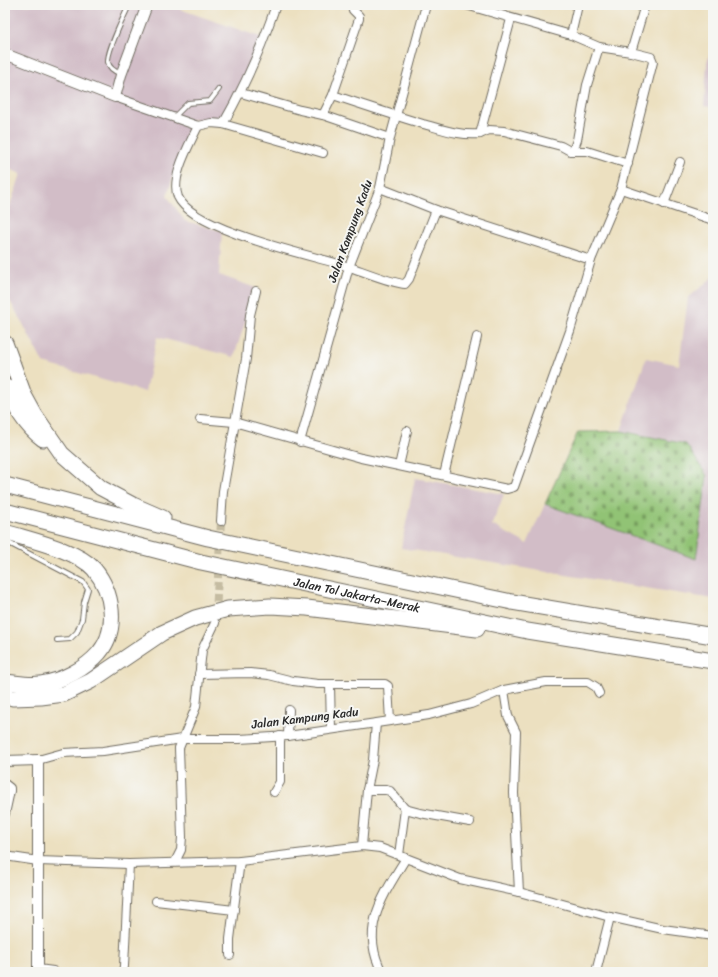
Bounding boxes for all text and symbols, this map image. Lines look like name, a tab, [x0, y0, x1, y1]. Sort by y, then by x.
street label: Jalan Kampung Kadu	[321, 176, 379, 286]
street label: Jalan Tol Jakarta–Merak	[291, 571, 423, 619]
street label: Jalan Kampung Kadu	[249, 700, 360, 736]

